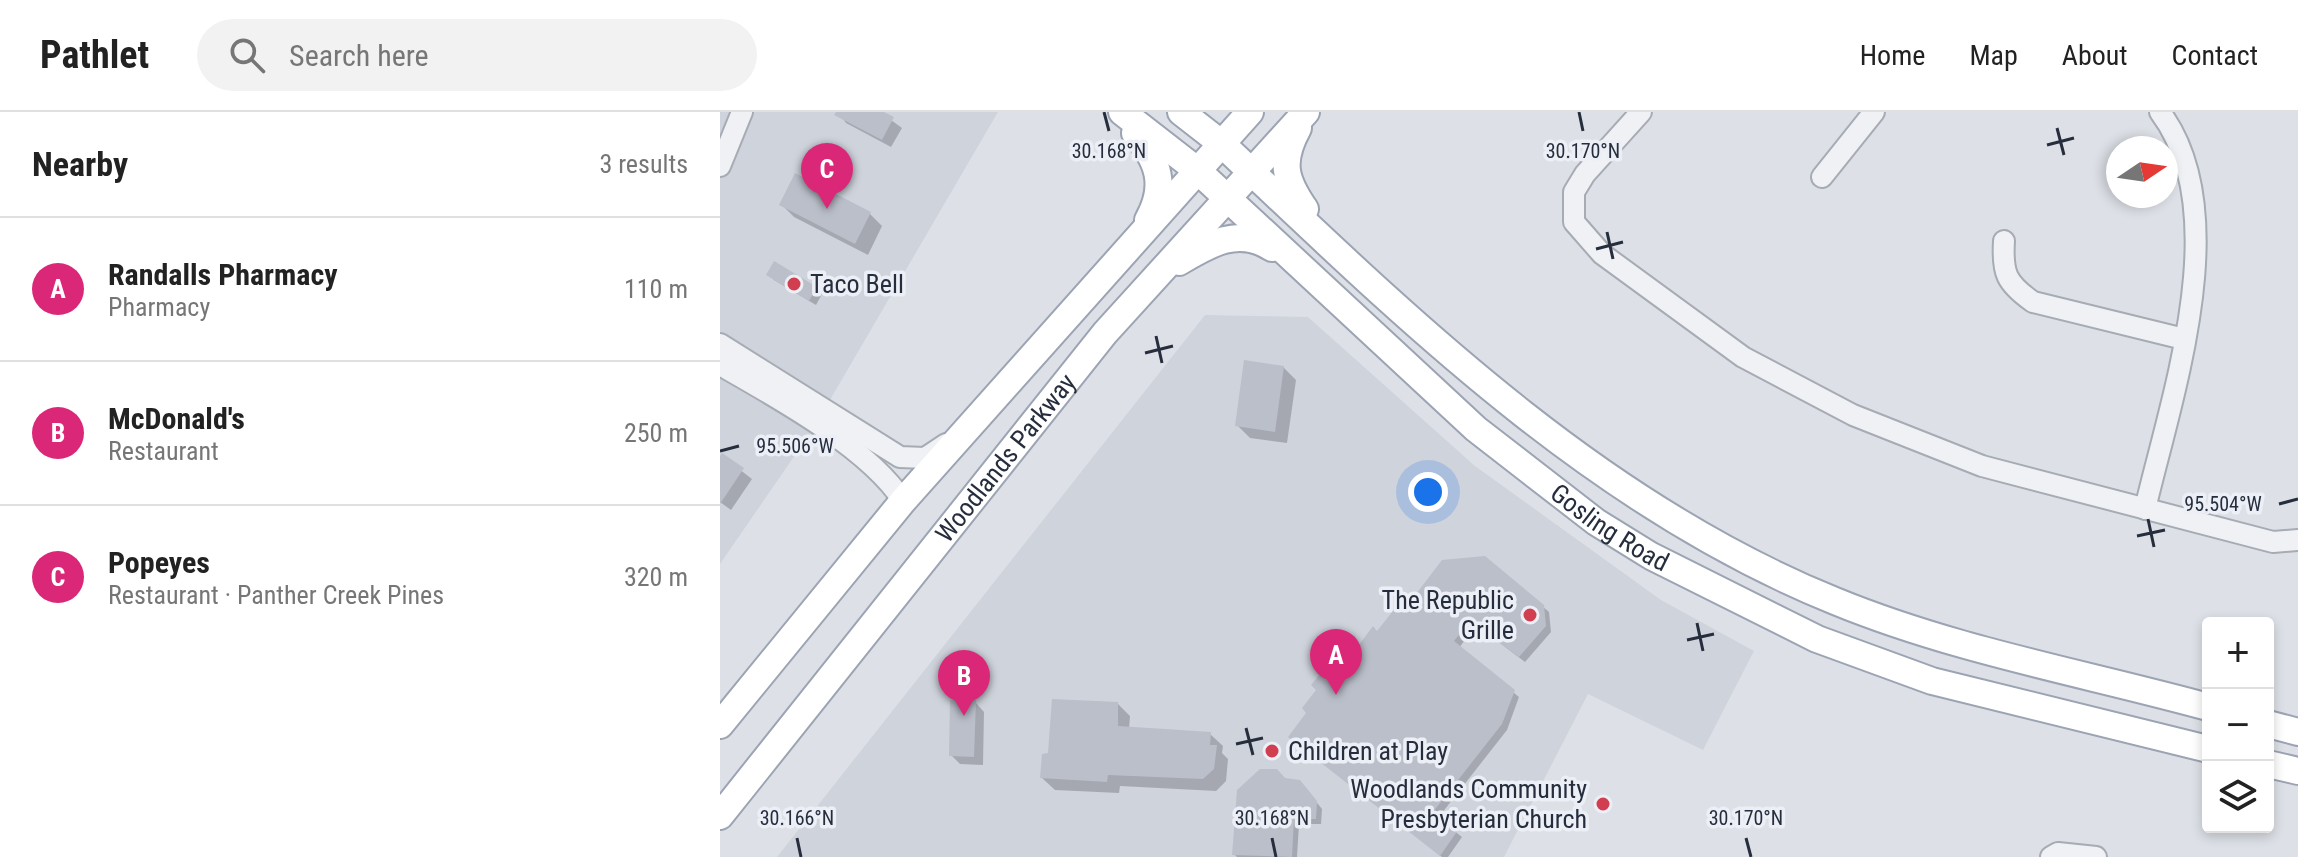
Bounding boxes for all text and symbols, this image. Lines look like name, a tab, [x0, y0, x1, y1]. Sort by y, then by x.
search box	[197, 19, 757, 91]
text: Pathlet	[40, 33, 149, 77]
icon: search	[225, 33, 269, 77]
text: Search here	[289, 38, 429, 73]
text: Home	[1860, 39, 1925, 72]
text: Map	[1969, 39, 2018, 72]
text: About	[2062, 39, 2128, 72]
text: Contact	[2172, 39, 2258, 72]
north arrow	[2106, 136, 2178, 208]
text: 30.168°N	[1072, 139, 1146, 163]
text: 30.170°N	[1546, 139, 1620, 163]
pin: C	[801, 143, 853, 209]
text: Nearby	[32, 144, 128, 184]
text: 3 results	[599, 149, 688, 179]
text: Randalls Pharmacy	[108, 257, 338, 292]
place label: Taco Bell	[810, 269, 904, 299]
text: A	[50, 274, 66, 304]
text: 110 m	[624, 274, 688, 304]
marker: Taco Bell	[785, 275, 803, 293]
text: Pharmacy	[108, 292, 210, 322]
street label: Woodlands Parkway	[929, 368, 1082, 548]
text: McDonald's	[108, 401, 245, 436]
text: B	[51, 418, 65, 448]
text: 250 m	[624, 418, 688, 448]
text: 95.506°W	[756, 434, 834, 458]
text: Restaurant	[108, 436, 219, 466]
your location	[1408, 472, 1448, 512]
street label: Gosling Road	[1545, 478, 1674, 577]
text: 95.504°W	[2184, 492, 2262, 516]
text: Popeyes	[108, 545, 210, 580]
text: C	[51, 562, 65, 592]
text: 320 m	[624, 562, 688, 592]
text: Restaurant · Panther Creek Pines	[108, 580, 444, 610]
place label: The Republic Grille	[1382, 585, 1514, 645]
marker: The Republic Grille	[1521, 606, 1539, 624]
map controls	[2202, 617, 2274, 833]
button: +	[2202, 617, 2274, 689]
pin: A	[1310, 629, 1362, 695]
pin: B	[938, 650, 990, 716]
button: −	[2202, 689, 2274, 761]
place label: Children at Play	[1288, 736, 1448, 766]
marker: Children at Play	[1263, 742, 1281, 760]
button: layers	[2202, 761, 2274, 833]
place label: Woodlands Community Presbyterian Church	[1350, 774, 1587, 834]
marker: Woodlands Community Presbyterian Church	[1594, 795, 1612, 813]
text: 30.166°N	[760, 806, 834, 830]
text: 30.168°N	[1235, 806, 1309, 830]
text: 30.170°N	[1709, 806, 1783, 830]

